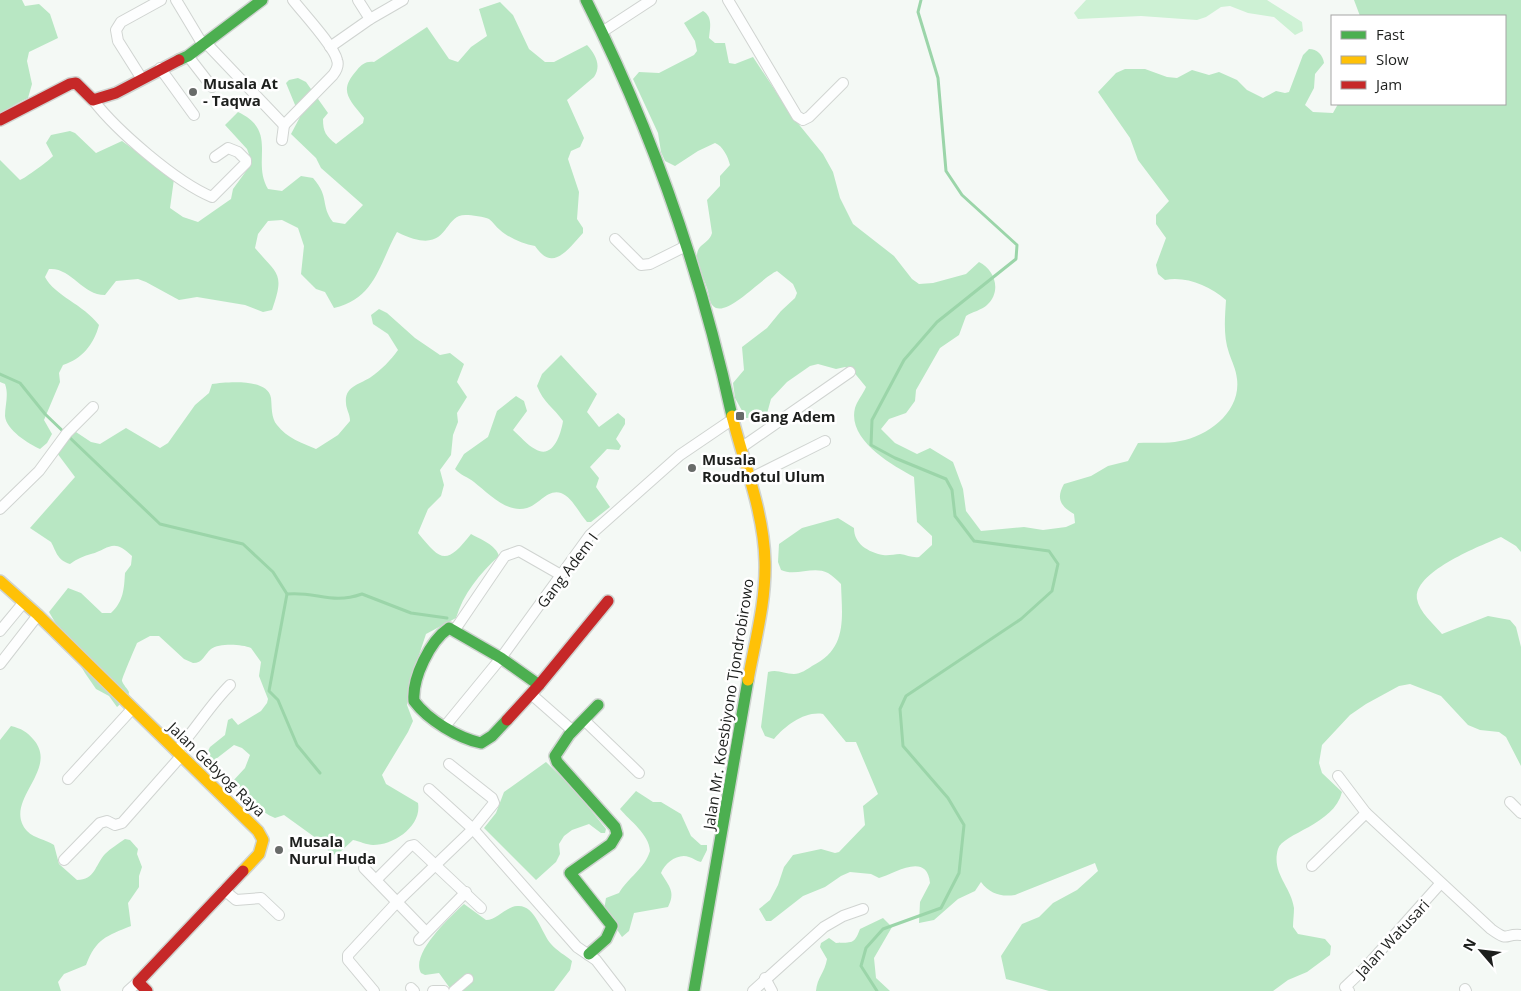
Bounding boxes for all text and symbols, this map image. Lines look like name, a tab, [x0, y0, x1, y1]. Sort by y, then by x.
legend	[1331, 15, 1506, 105]
text: Fast	[1376, 24, 1405, 44]
text: Slow	[1376, 49, 1409, 69]
place label: Musala At - Taqwa	[203, 73, 278, 110]
text: Jam	[1374, 74, 1402, 94]
marker: Musala At - Taqwa	[187, 86, 199, 98]
place label: Gang Adem	[750, 406, 836, 426]
marker: Gang Adem	[734, 410, 746, 422]
place label: Musala Roudhotul Ulum	[702, 449, 825, 486]
marker: Musala Roudhotul Ulum	[686, 462, 698, 474]
street label: Gang Adem I	[532, 528, 602, 612]
street label: Jalan Mr. Koesbiyono Tjondrobirowo	[698, 577, 758, 833]
street label: Jalan Gebyog Raya	[163, 716, 270, 821]
place label: Musala Nurul Huda	[289, 831, 376, 868]
marker: Musala Nurul Huda	[273, 844, 285, 856]
street label: Jalan Watusari	[1349, 895, 1433, 983]
north arrow	[1456, 926, 1506, 976]
text: N	[1458, 935, 1480, 954]

